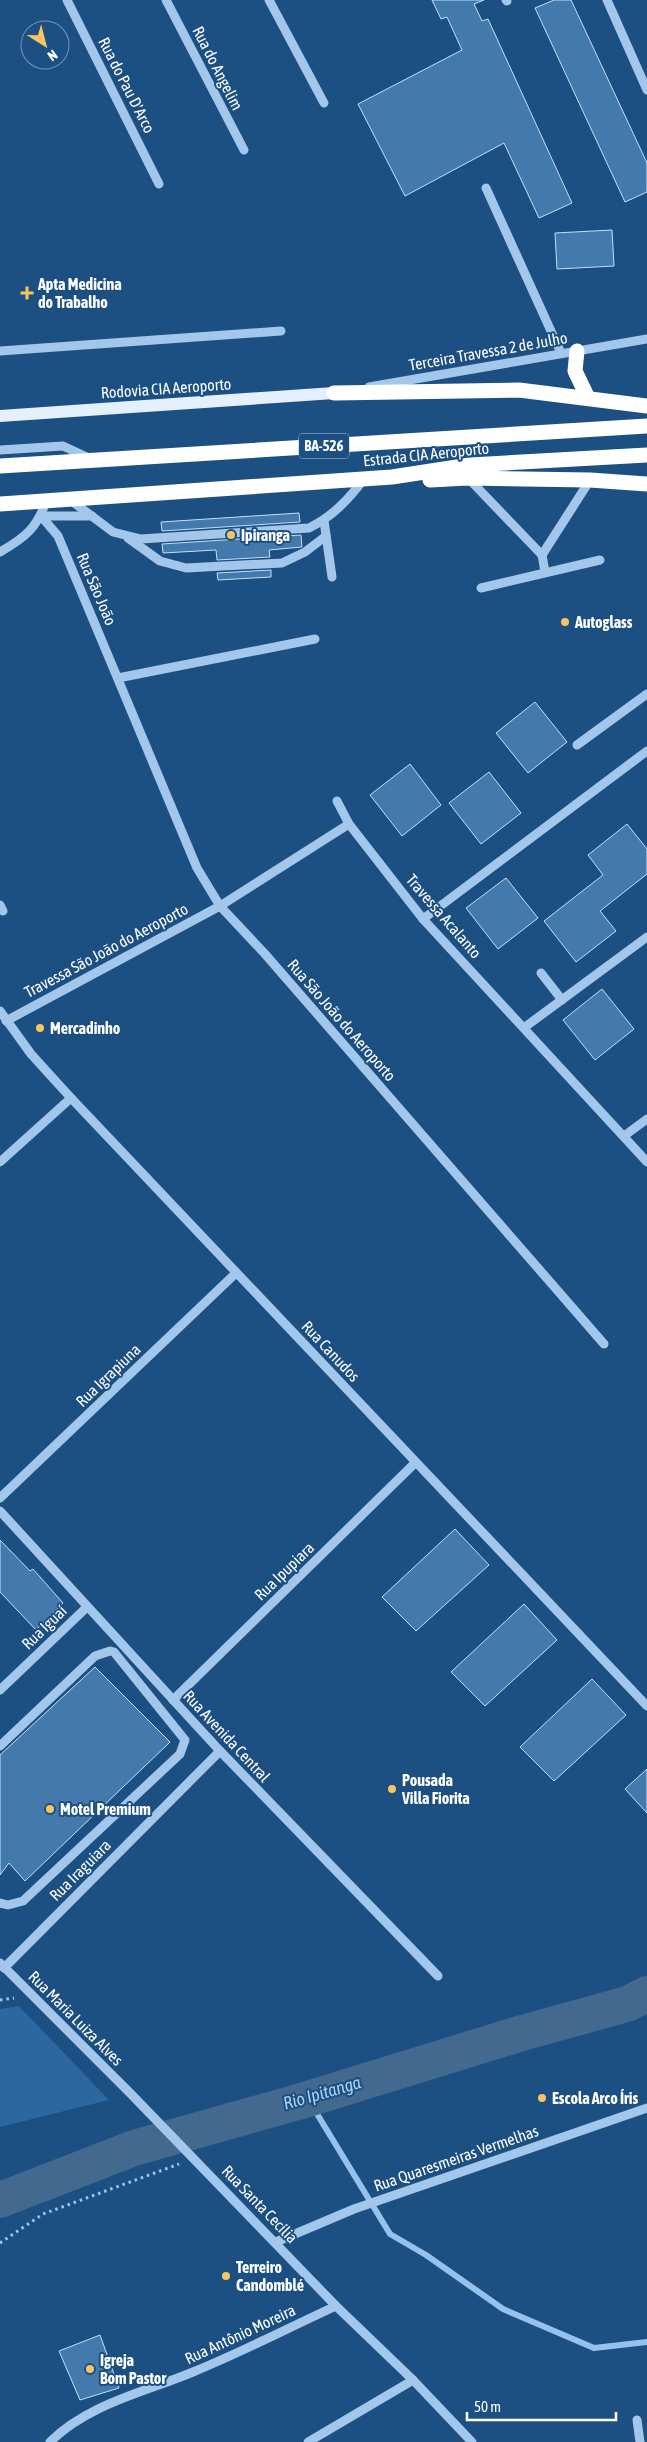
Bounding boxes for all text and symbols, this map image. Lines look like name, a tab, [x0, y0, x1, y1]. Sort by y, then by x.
north arrow	[20, 20, 70, 70]
street label: Rua do Angelim	[188, 23, 247, 113]
street label: Rua do Pau D'Arco	[95, 34, 159, 136]
text: N	[45, 47, 61, 64]
place label: Apta Medicina do Trabalho	[37, 275, 122, 311]
marker: Apta Medicina do Trabalho	[20, 286, 34, 300]
street label: Terceira Travessa 2 de Julho	[407, 328, 569, 374]
street label: Rodovia CIA Aeroporto	[100, 374, 232, 403]
road number: BA-526	[299, 434, 349, 458]
street label: Estrada CIA Aeroporto	[362, 438, 490, 471]
place label: Ipiranga	[241, 526, 290, 544]
marker: Ipiranga	[225, 529, 237, 541]
street label: Rua São João	[74, 550, 120, 628]
place label: Autoglass	[574, 613, 633, 631]
marker: Autoglass	[559, 616, 571, 628]
street label: Travessa Acalanto	[403, 870, 485, 962]
street label: Travessa São João do Aeroporto	[21, 899, 191, 1002]
street label: Rua São João do Aeroporto	[284, 955, 400, 1085]
place label: Mercadinho	[50, 1019, 121, 1037]
marker: Mercadinho	[34, 1022, 46, 1034]
street label: Rua Canudos	[298, 1317, 364, 1385]
street label: Rua Igrapiuna	[72, 1340, 145, 1411]
street label: Rua Ipupiara	[251, 1538, 318, 1604]
street label: Rua Iguaí	[18, 1601, 71, 1653]
street label: Rua Avenida Central	[180, 1687, 274, 1786]
place label: Pousada Villa Fiorita	[401, 1771, 470, 1807]
marker: Pousada Villa Fiorita	[386, 1783, 398, 1795]
place label: Motel Premium	[60, 1800, 151, 1818]
marker: Motel Premium	[44, 1803, 56, 1815]
street label: Rua Iraguiara	[46, 1836, 115, 1905]
street label: Rua Maria Luiza Alves	[25, 1967, 127, 2069]
water label: Rio Ipitanga	[281, 2071, 364, 2114]
place label: Escola Arco Íris	[552, 2089, 638, 2107]
marker: Escola Arco Íris	[536, 2092, 548, 2104]
street label: Rua Quaresmeiras Vermelhas	[371, 2121, 541, 2195]
street label: Rua Santa Cecília	[218, 2161, 302, 2247]
place label: Terreiro Candomblé	[236, 2258, 304, 2294]
marker: Terreiro Candomblé	[220, 2270, 232, 2282]
street label: Rua Antônio Moreira	[182, 2301, 298, 2367]
place label: Igreja Bom Pastor	[100, 2351, 166, 2387]
marker: Igreja Bom Pastor	[84, 2363, 96, 2375]
scale bar	[467, 2390, 616, 2422]
text: 50 m	[474, 2398, 501, 2415]

